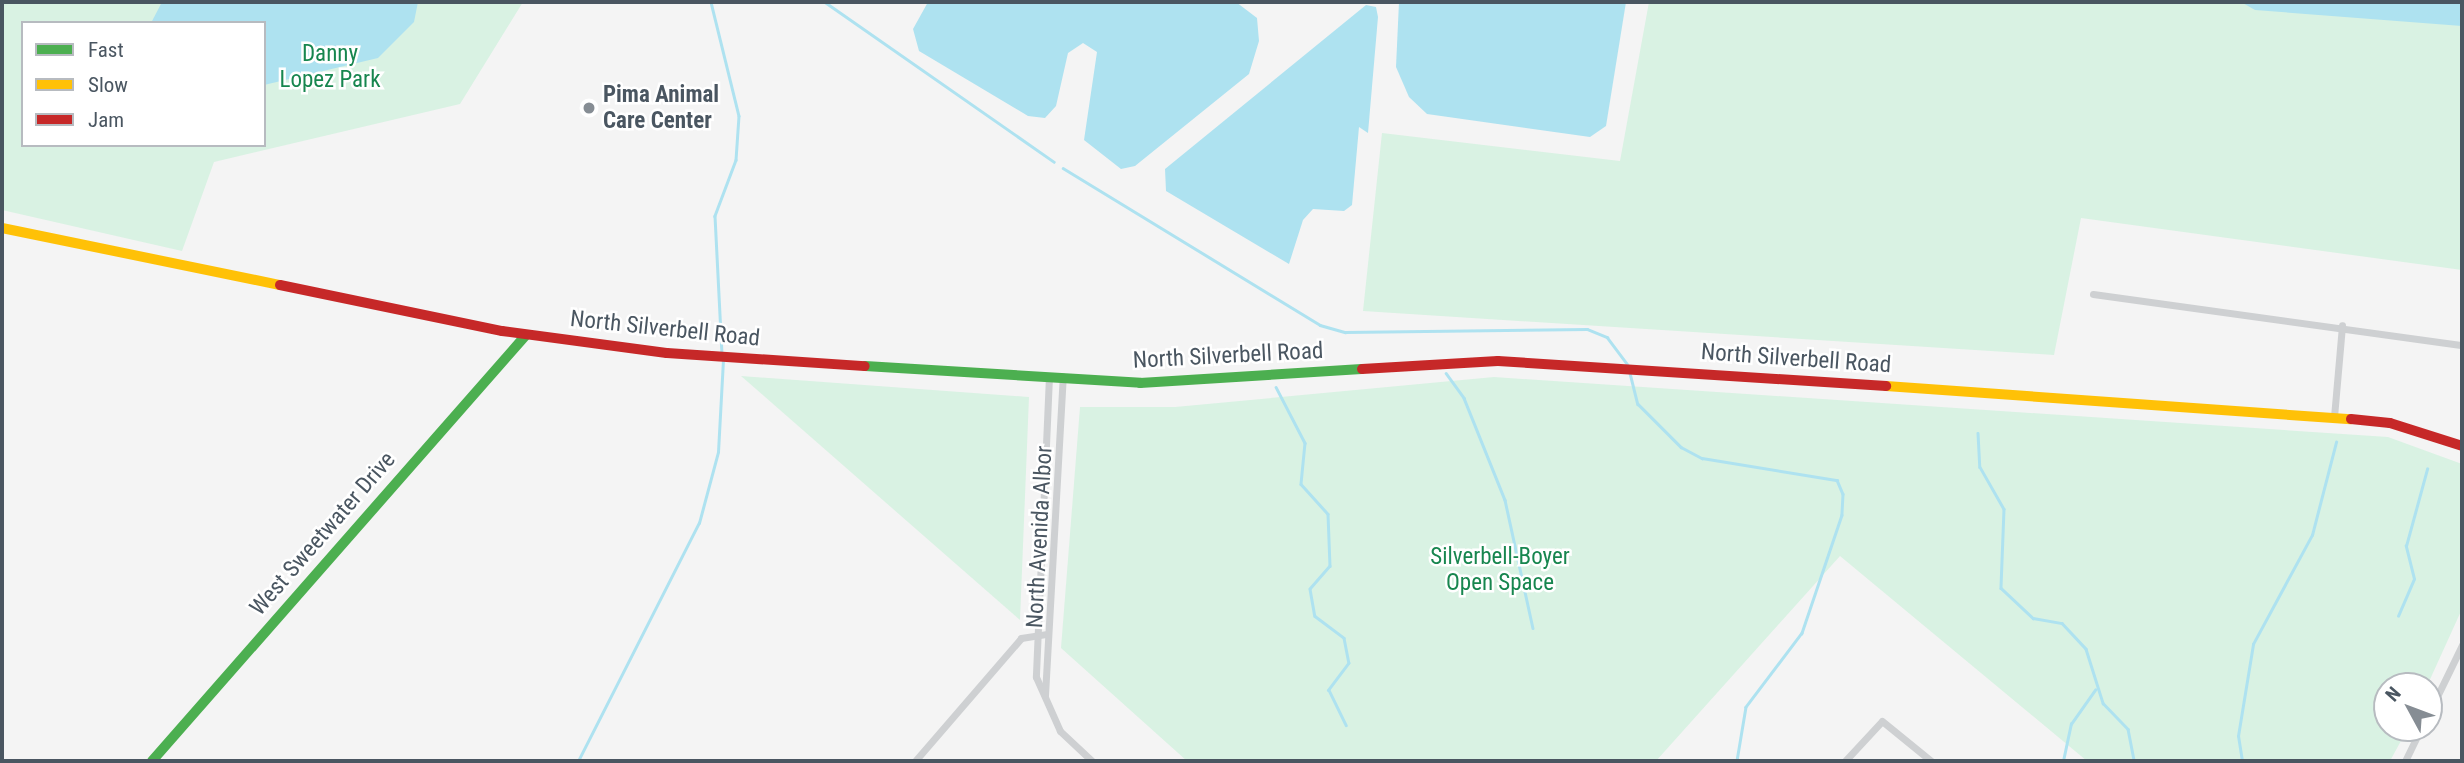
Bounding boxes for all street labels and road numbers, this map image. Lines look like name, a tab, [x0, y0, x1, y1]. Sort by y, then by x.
street label: North Silverbell Road	[569, 305, 761, 353]
street label: North Silverbell Road	[1132, 337, 1324, 375]
street label: North Silverbell Road	[1700, 339, 1892, 379]
street label: North Avenida Albor	[1021, 445, 1059, 629]
street label: West Sweetwater Drive	[245, 447, 401, 621]

